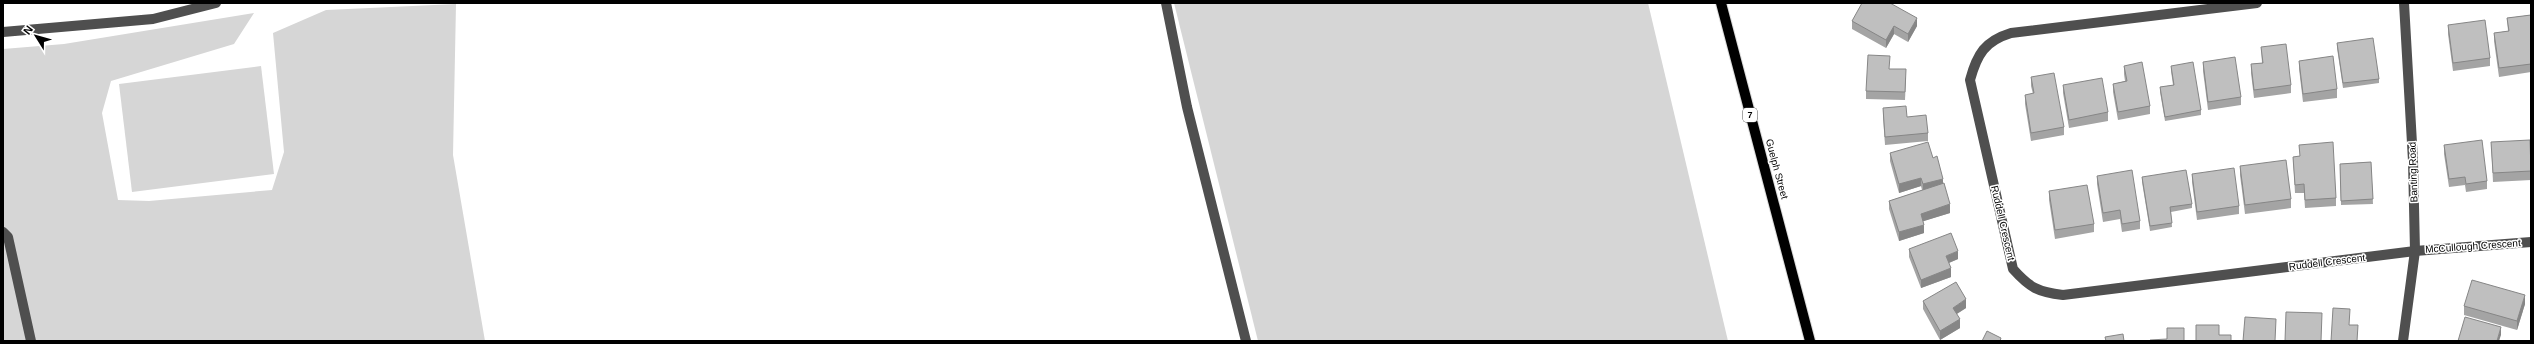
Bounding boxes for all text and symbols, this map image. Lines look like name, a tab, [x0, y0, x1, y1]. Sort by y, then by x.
north arrow	[16, 16, 56, 56]
text: N	[21, 23, 35, 37]
road number: 7	[1743, 108, 1757, 122]
street label: Guelph Street	[1764, 138, 1790, 200]
street label: Banting Road	[2406, 142, 2420, 202]
street label: Ruddell Crescent	[1989, 184, 2017, 262]
street label: McCullough Crescent	[2425, 237, 2521, 255]
street label: Ruddell Crescent	[2288, 252, 2366, 272]

